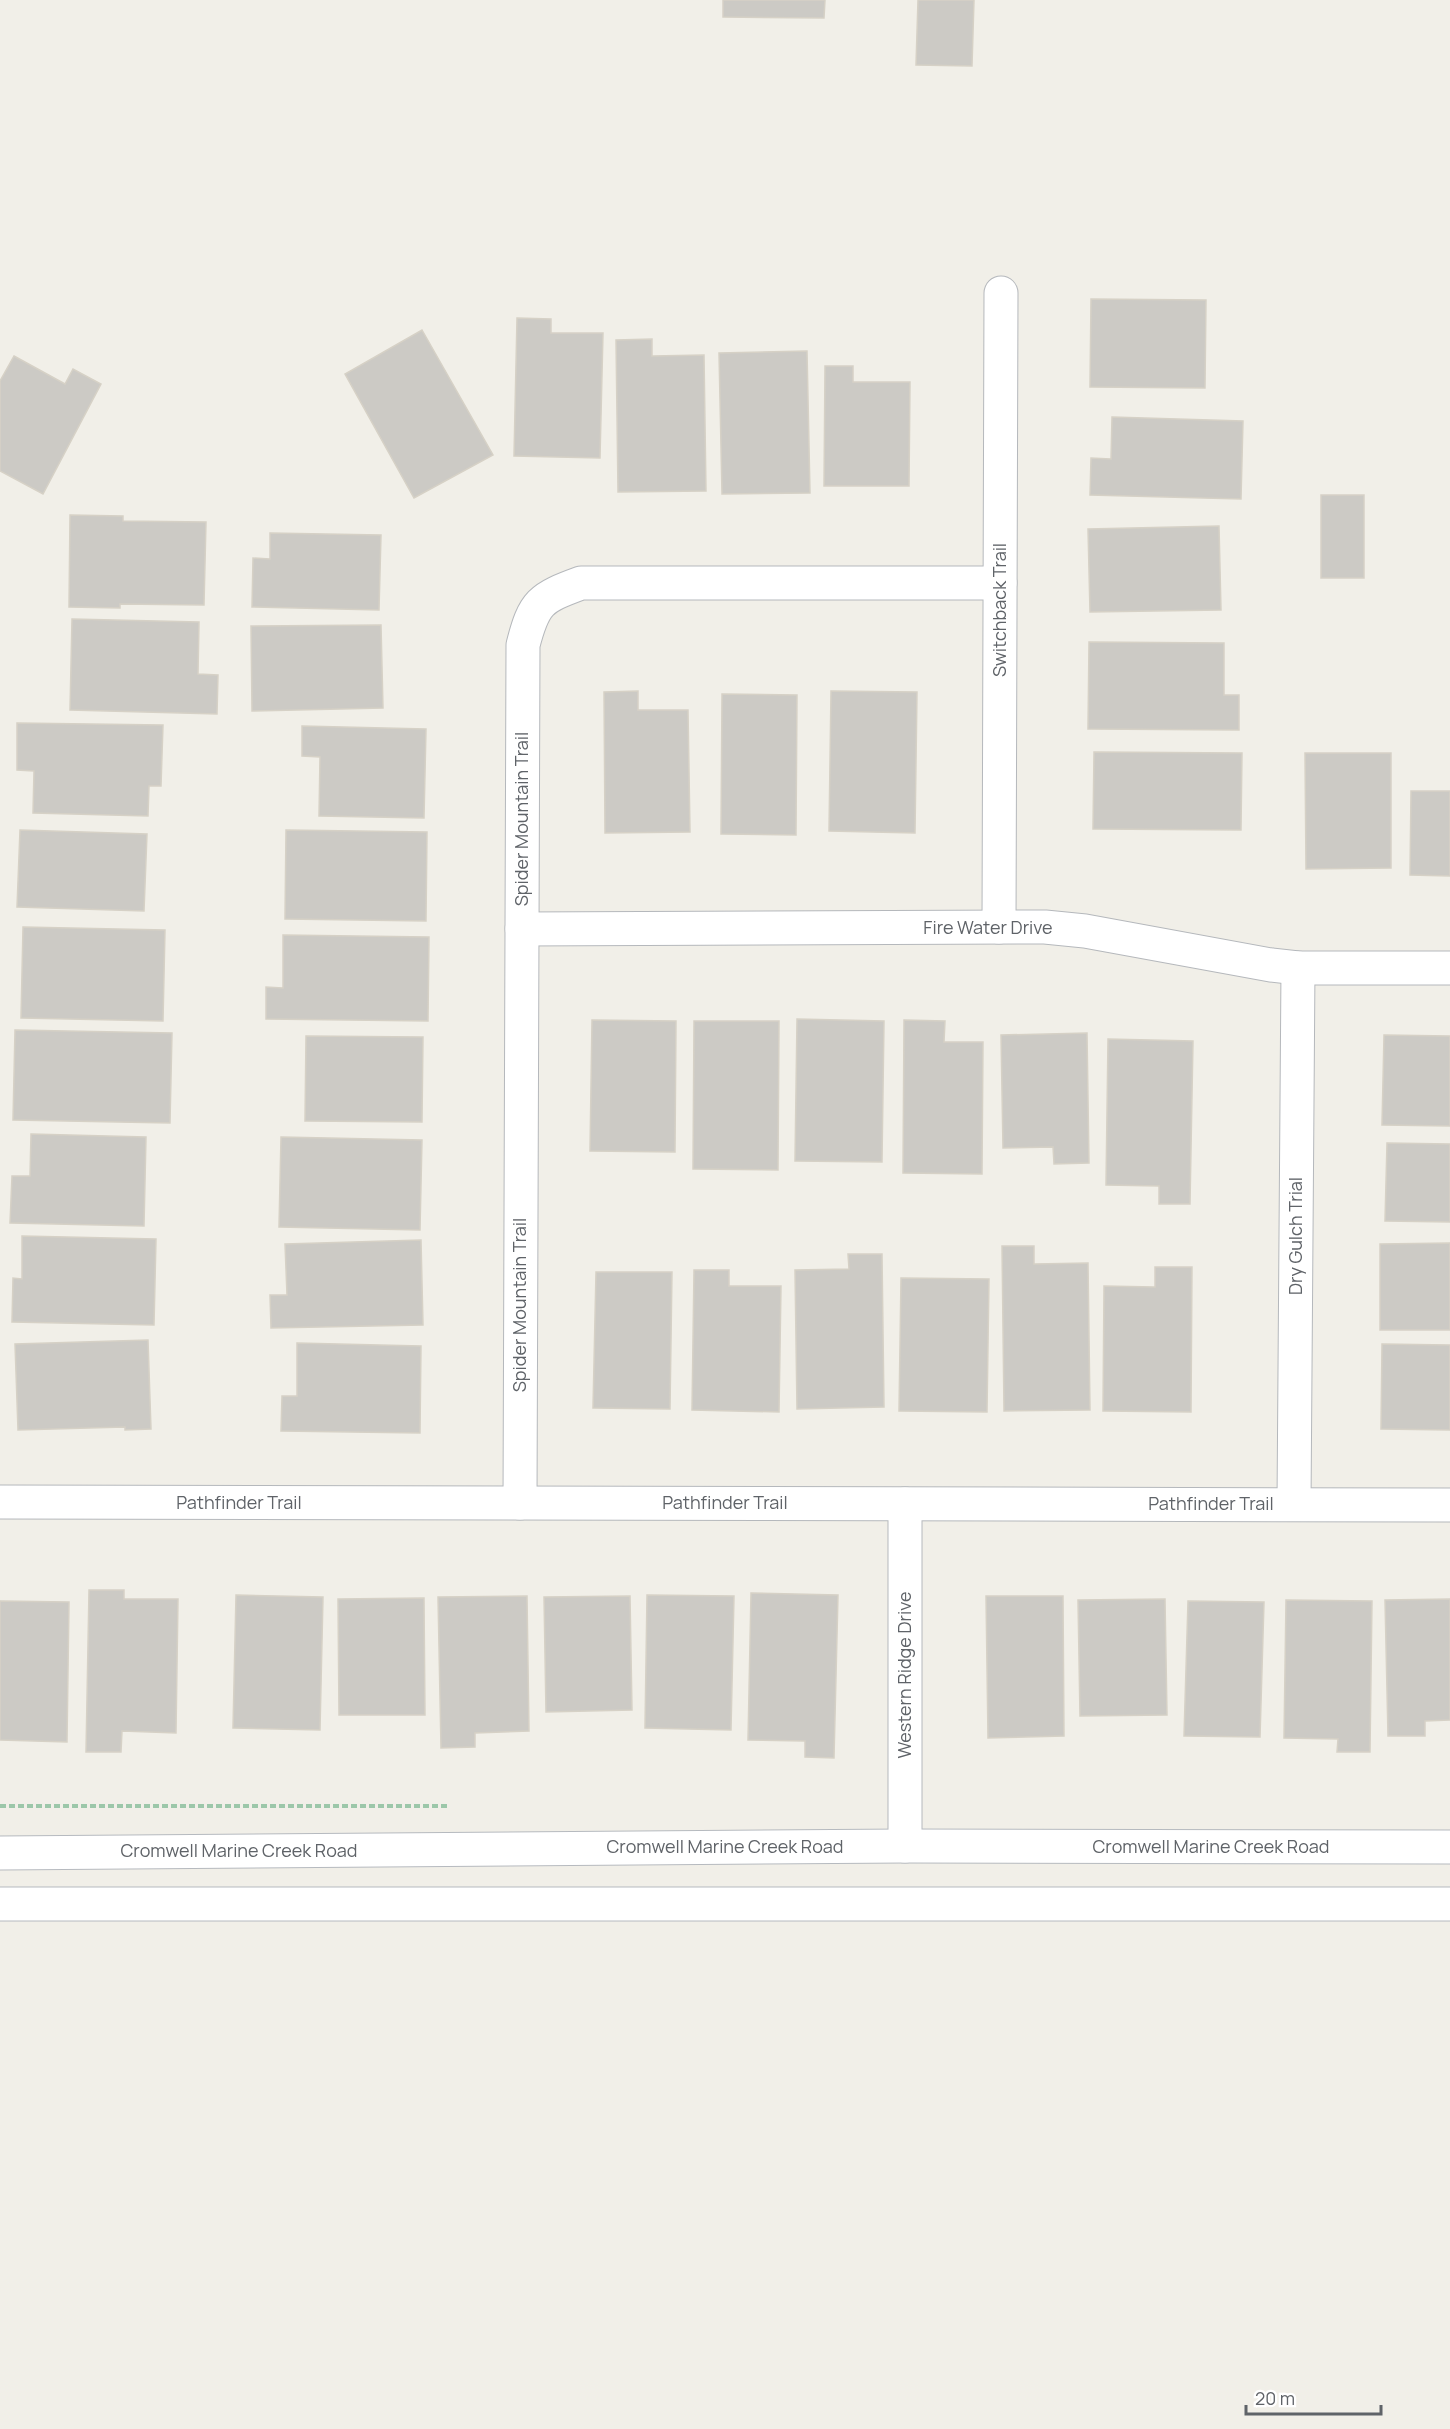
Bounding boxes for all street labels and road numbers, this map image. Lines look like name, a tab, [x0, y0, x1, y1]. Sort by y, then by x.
street label: Switchback Trail	[987, 543, 1011, 677]
street label: Spider Mountain Trail	[509, 732, 533, 906]
street label: Fire Water Drive	[923, 915, 1053, 939]
street label: Dry Gulch Trial	[1283, 1177, 1307, 1295]
street label: Spider Mountain Trail	[507, 1218, 531, 1392]
street label: Pathfinder Trail	[176, 1490, 302, 1514]
street label: Pathfinder Trail	[662, 1490, 788, 1514]
street label: Pathfinder Trail	[1148, 1491, 1274, 1515]
street label: Western Ridge Drive	[892, 1592, 916, 1758]
street label: Cromwell Marine Creek Road	[606, 1834, 844, 1858]
street label: Cromwell Marine Creek Road	[1092, 1834, 1330, 1858]
street label: Cromwell Marine Creek Road	[120, 1838, 358, 1862]

